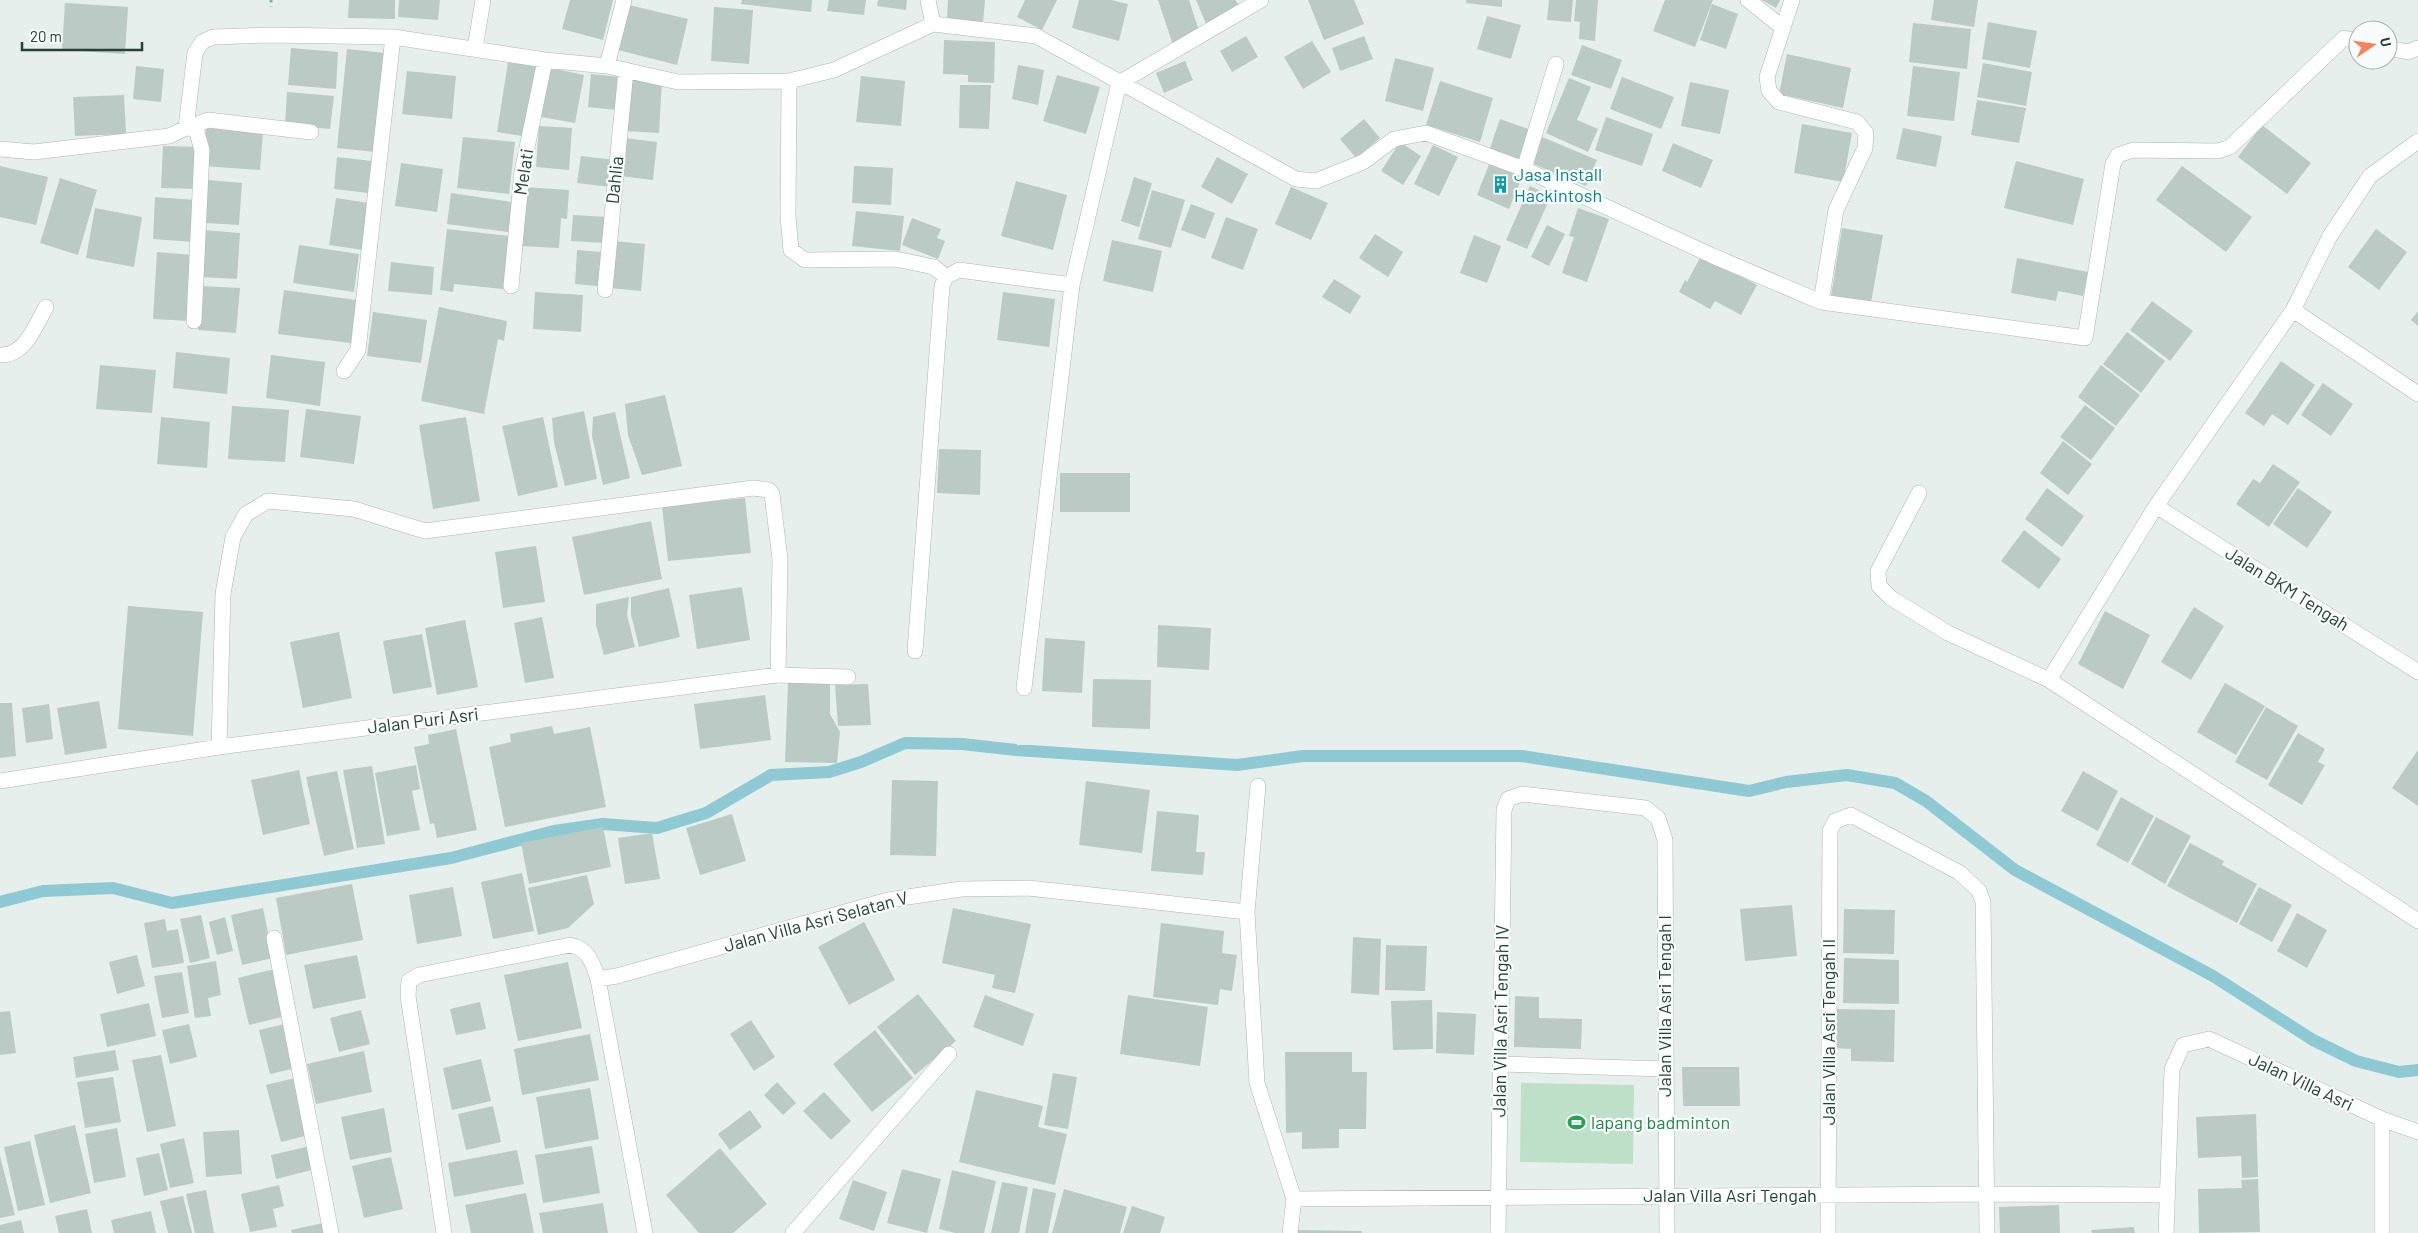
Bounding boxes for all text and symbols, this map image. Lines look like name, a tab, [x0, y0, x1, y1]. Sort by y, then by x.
scale bar	[22, 20, 142, 52]
north arrow	[2348, 20, 2398, 70]
text: 20 m	[30, 27, 62, 45]
text: U	[2377, 36, 2395, 48]
street label: Melati	[508, 147, 538, 197]
street label: Dahlia	[601, 155, 627, 205]
place label: Jasa Install Hackintosh	[1514, 163, 1602, 206]
building icon: Jasa Install Hackintosh	[1490, 175, 1510, 195]
street label: Jalan BKM Tengah	[2222, 541, 2353, 635]
street label: Jalan Puri Asri	[366, 702, 480, 738]
street label: Jalan Villa Asri Selatan V	[721, 886, 911, 956]
street label: Jalan Villa Asri Tengah I	[1653, 915, 1675, 1097]
street label: Jalan Villa Asri Tengah IV	[1487, 924, 1513, 1117]
street label: Jalan Villa Asri Tengah II	[1817, 939, 1839, 1125]
street label: Jalan Villa Asri	[2245, 1047, 2357, 1115]
place label: lapang badminton	[1591, 1111, 1730, 1133]
sports icon: lapang badminton	[1567, 1113, 1587, 1133]
street label: Jalan Villa Asri Tengah	[1643, 1184, 1817, 1206]

